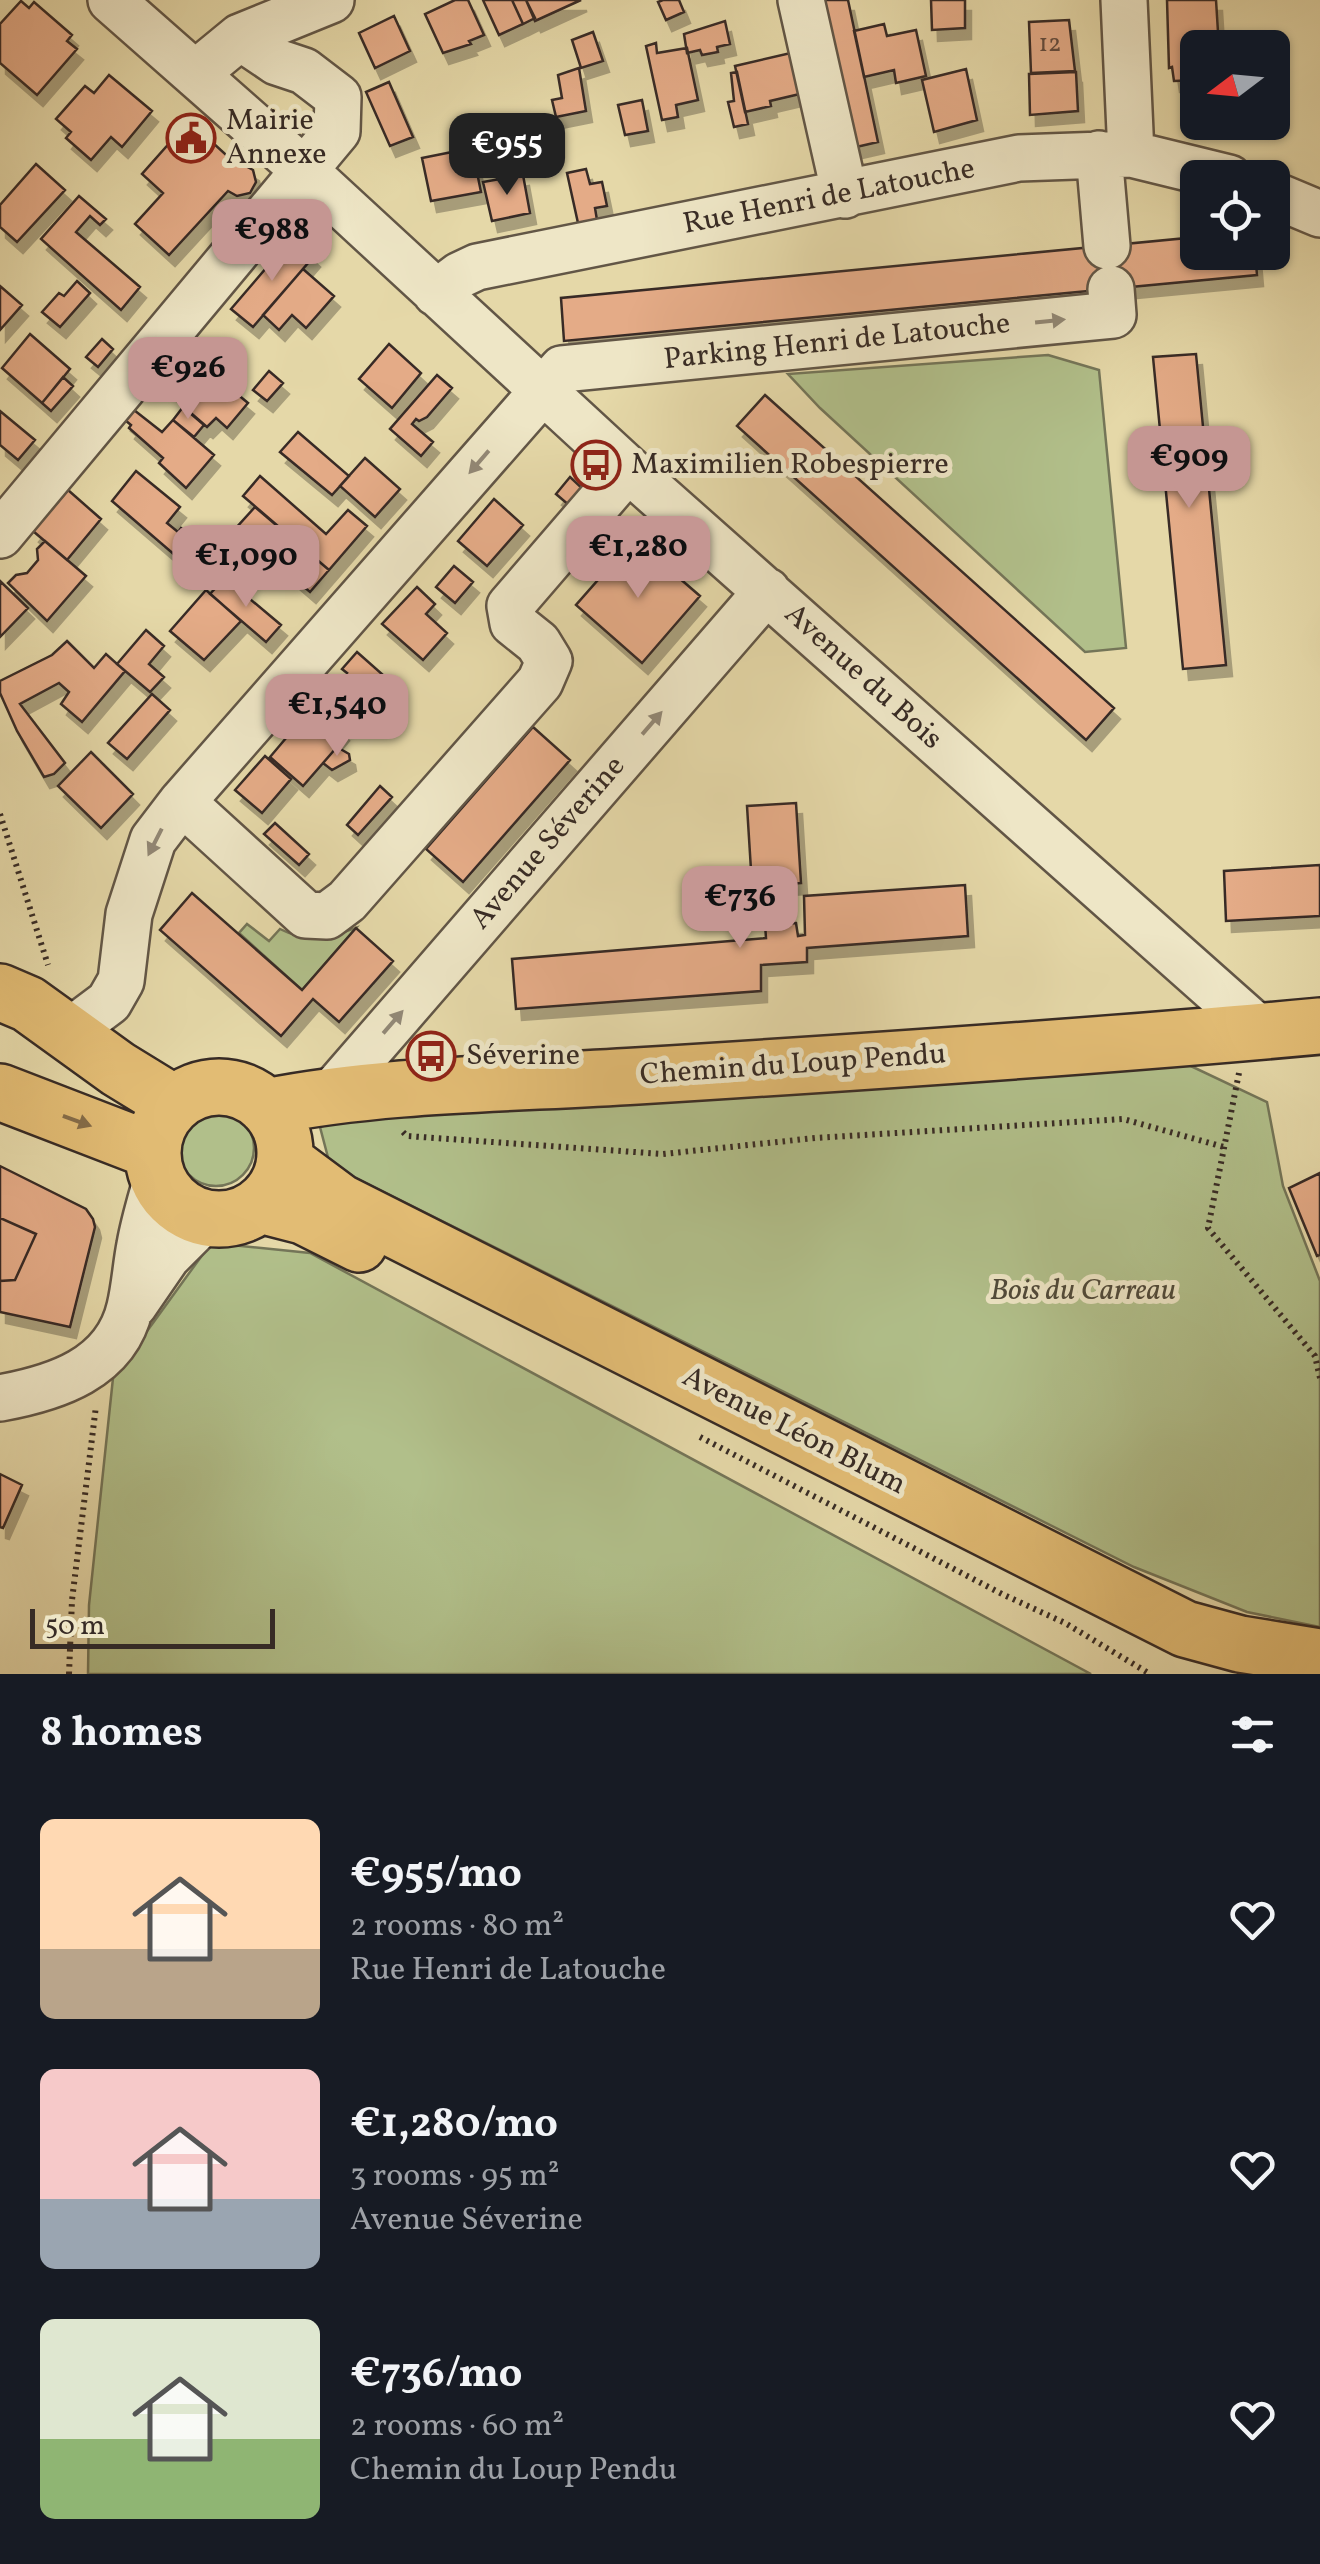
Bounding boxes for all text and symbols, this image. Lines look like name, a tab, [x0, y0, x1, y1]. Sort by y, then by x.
house number: 12	[1038, 27, 1062, 62]
north arrow	[1180, 30, 1290, 140]
map controls	[1180, 30, 1290, 270]
place label: Mairie Annexe	[226, 100, 326, 176]
public building icon: Mairie Annexe	[165, 112, 217, 164]
pin: €955	[448, 113, 566, 198]
text: €955	[471, 123, 543, 167]
street label: Rue Henri de Latouche	[680, 148, 978, 246]
button: locate	[1180, 160, 1290, 270]
pin: €988	[213, 199, 331, 284]
text: €988	[234, 209, 310, 253]
street label: Parking Henri de Latouche	[662, 303, 1012, 381]
one-way arrow	[1034, 313, 1066, 329]
pin: €926	[129, 337, 247, 422]
text: €926	[150, 347, 226, 391]
pin: €909	[1130, 426, 1248, 511]
text: €909	[1149, 436, 1229, 480]
bus stop icon: Maximilien Robespierre	[570, 439, 622, 491]
place label: Maximilien Robespierre	[631, 444, 949, 486]
one-way arrow	[468, 450, 491, 474]
pin: €1,280	[557, 516, 719, 601]
pin: €1,090	[165, 525, 327, 610]
text: €1,280	[588, 526, 688, 570]
text: €1,090	[194, 535, 298, 579]
street label: Avenue du Bois	[774, 594, 952, 760]
pin: €1,540	[256, 674, 418, 759]
text: €1,540	[287, 684, 387, 728]
one-way arrow	[641, 711, 663, 736]
street label: Avenue Séverine	[461, 747, 635, 939]
one-way arrow	[147, 828, 164, 857]
pin: €736	[681, 866, 799, 951]
text: €736	[704, 876, 776, 920]
one-way arrow	[382, 1010, 404, 1035]
bus stop icon: Séverine	[405, 1030, 457, 1082]
street label: Chemin du Loup Pendu	[639, 1033, 947, 1097]
place label: Séverine	[466, 1035, 580, 1077]
one-way arrow	[62, 1114, 92, 1129]
park label: Bois du Carreau	[990, 1270, 1176, 1312]
street label: Avenue Léon Blum	[675, 1356, 913, 1506]
scale bar	[30, 1604, 275, 1648]
text: 50 m	[45, 1607, 105, 1646]
text: 8 homes	[40, 1705, 203, 1764]
icon: filters	[1225, 1707, 1280, 1762]
text: €955/mo	[350, 1846, 522, 1905]
icon: home	[120, 1859, 240, 1979]
icon: heart	[1225, 1892, 1280, 1947]
text: 2 rooms · 80 m²	[350, 1905, 564, 1949]
text: Rue Henri de Latouche	[350, 1949, 666, 1993]
text: €1,280/mo	[350, 2096, 558, 2155]
icon: home	[120, 2109, 240, 2229]
icon: heart	[1225, 2142, 1280, 2197]
text: 3 rooms · 95 m²	[350, 2155, 560, 2199]
text: Avenue Séverine	[350, 2199, 583, 2243]
text: €736/mo	[350, 2346, 522, 2405]
icon: home	[120, 2359, 240, 2479]
icon: heart	[1225, 2392, 1280, 2447]
text: 2 rooms · 60 m²	[350, 2405, 564, 2449]
text: Chemin du Loup Pendu	[350, 2449, 677, 2493]

